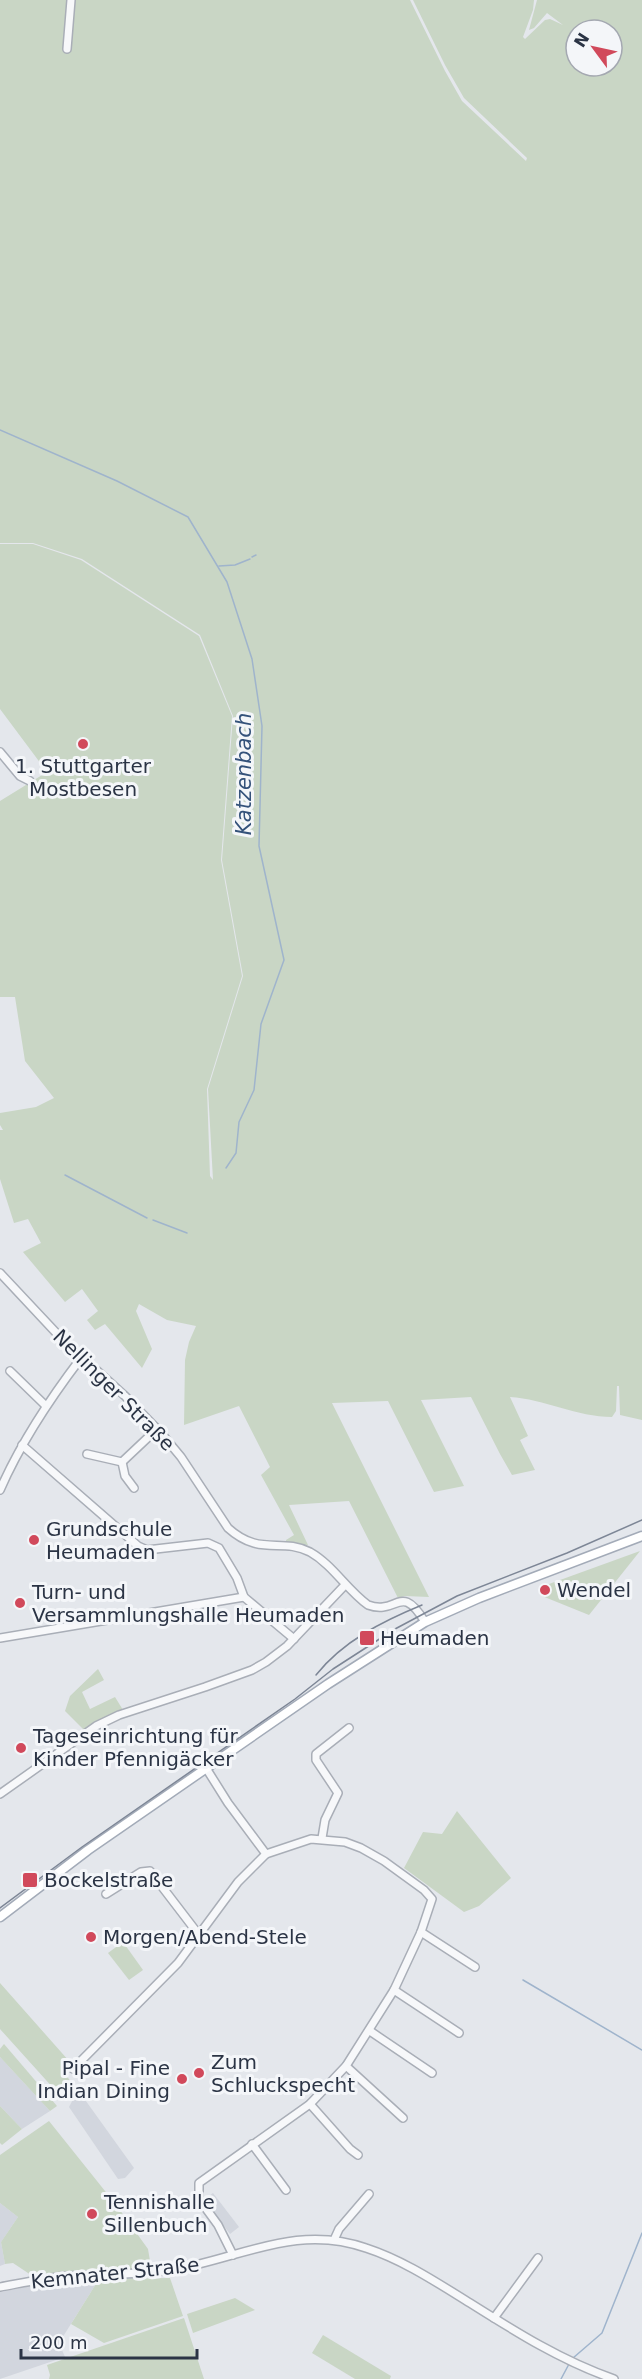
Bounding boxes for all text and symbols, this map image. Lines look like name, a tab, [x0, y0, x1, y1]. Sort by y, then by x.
north arrow	[564, 18, 624, 78]
text: N	[570, 29, 593, 51]
water label: Katzenbach	[232, 713, 256, 835]
marker: 1. Stuttgarter Mostbesen	[76, 737, 90, 751]
place label: 1. Stuttgarter Mostbesen	[15, 754, 152, 801]
street label: Nellinger Straße	[48, 1324, 180, 1456]
place label: Grundschule Heumaden	[46, 1517, 172, 1564]
marker: Grundschule Heumaden	[27, 1533, 41, 1547]
place label: Wendel	[557, 1578, 631, 1602]
place label: Turn- und Versammlungshalle Heumaden	[31, 1580, 344, 1627]
marker: Wendel	[538, 1583, 552, 1597]
marker: Turn- und Versammlungshalle Heumaden	[13, 1596, 27, 1610]
place label: Heumaden	[380, 1626, 489, 1650]
marker: Heumaden	[358, 1629, 376, 1647]
place label: Tageseinrichtung für Kinder Pfennigäcker	[32, 1724, 239, 1771]
marker: Tageseinrichtung für Kinder Pfennigäcker	[14, 1741, 28, 1755]
place label: Bockelstraße	[44, 1868, 173, 1892]
marker: Bockelstraße	[21, 1871, 39, 1889]
place label: Morgen/Abend-Stele	[103, 1925, 307, 1949]
marker: Morgen/Abend-Stele	[84, 1930, 98, 1944]
place label: Zum Schluckspecht	[211, 2050, 355, 2097]
place label: Pipal - Fine Indian Dining	[37, 2056, 170, 2103]
marker: Zum Schluckspecht	[192, 2066, 206, 2080]
marker: Pipal - Fine Indian Dining	[175, 2072, 189, 2086]
place label: Tennishalle Sillenbuch	[103, 2190, 215, 2237]
marker: Tennishalle Sillenbuch	[85, 2207, 99, 2221]
street label: Kemnater Straße	[29, 2252, 201, 2294]
scale bar	[21, 2322, 196, 2360]
text: 200 m	[30, 2332, 88, 2353]

